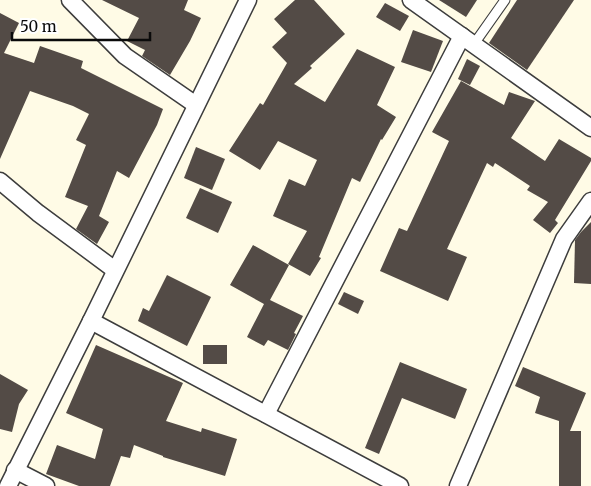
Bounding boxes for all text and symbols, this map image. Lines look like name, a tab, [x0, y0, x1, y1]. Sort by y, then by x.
scale bar	[12, 10, 150, 42]
text: 50 m	[20, 17, 57, 36]

